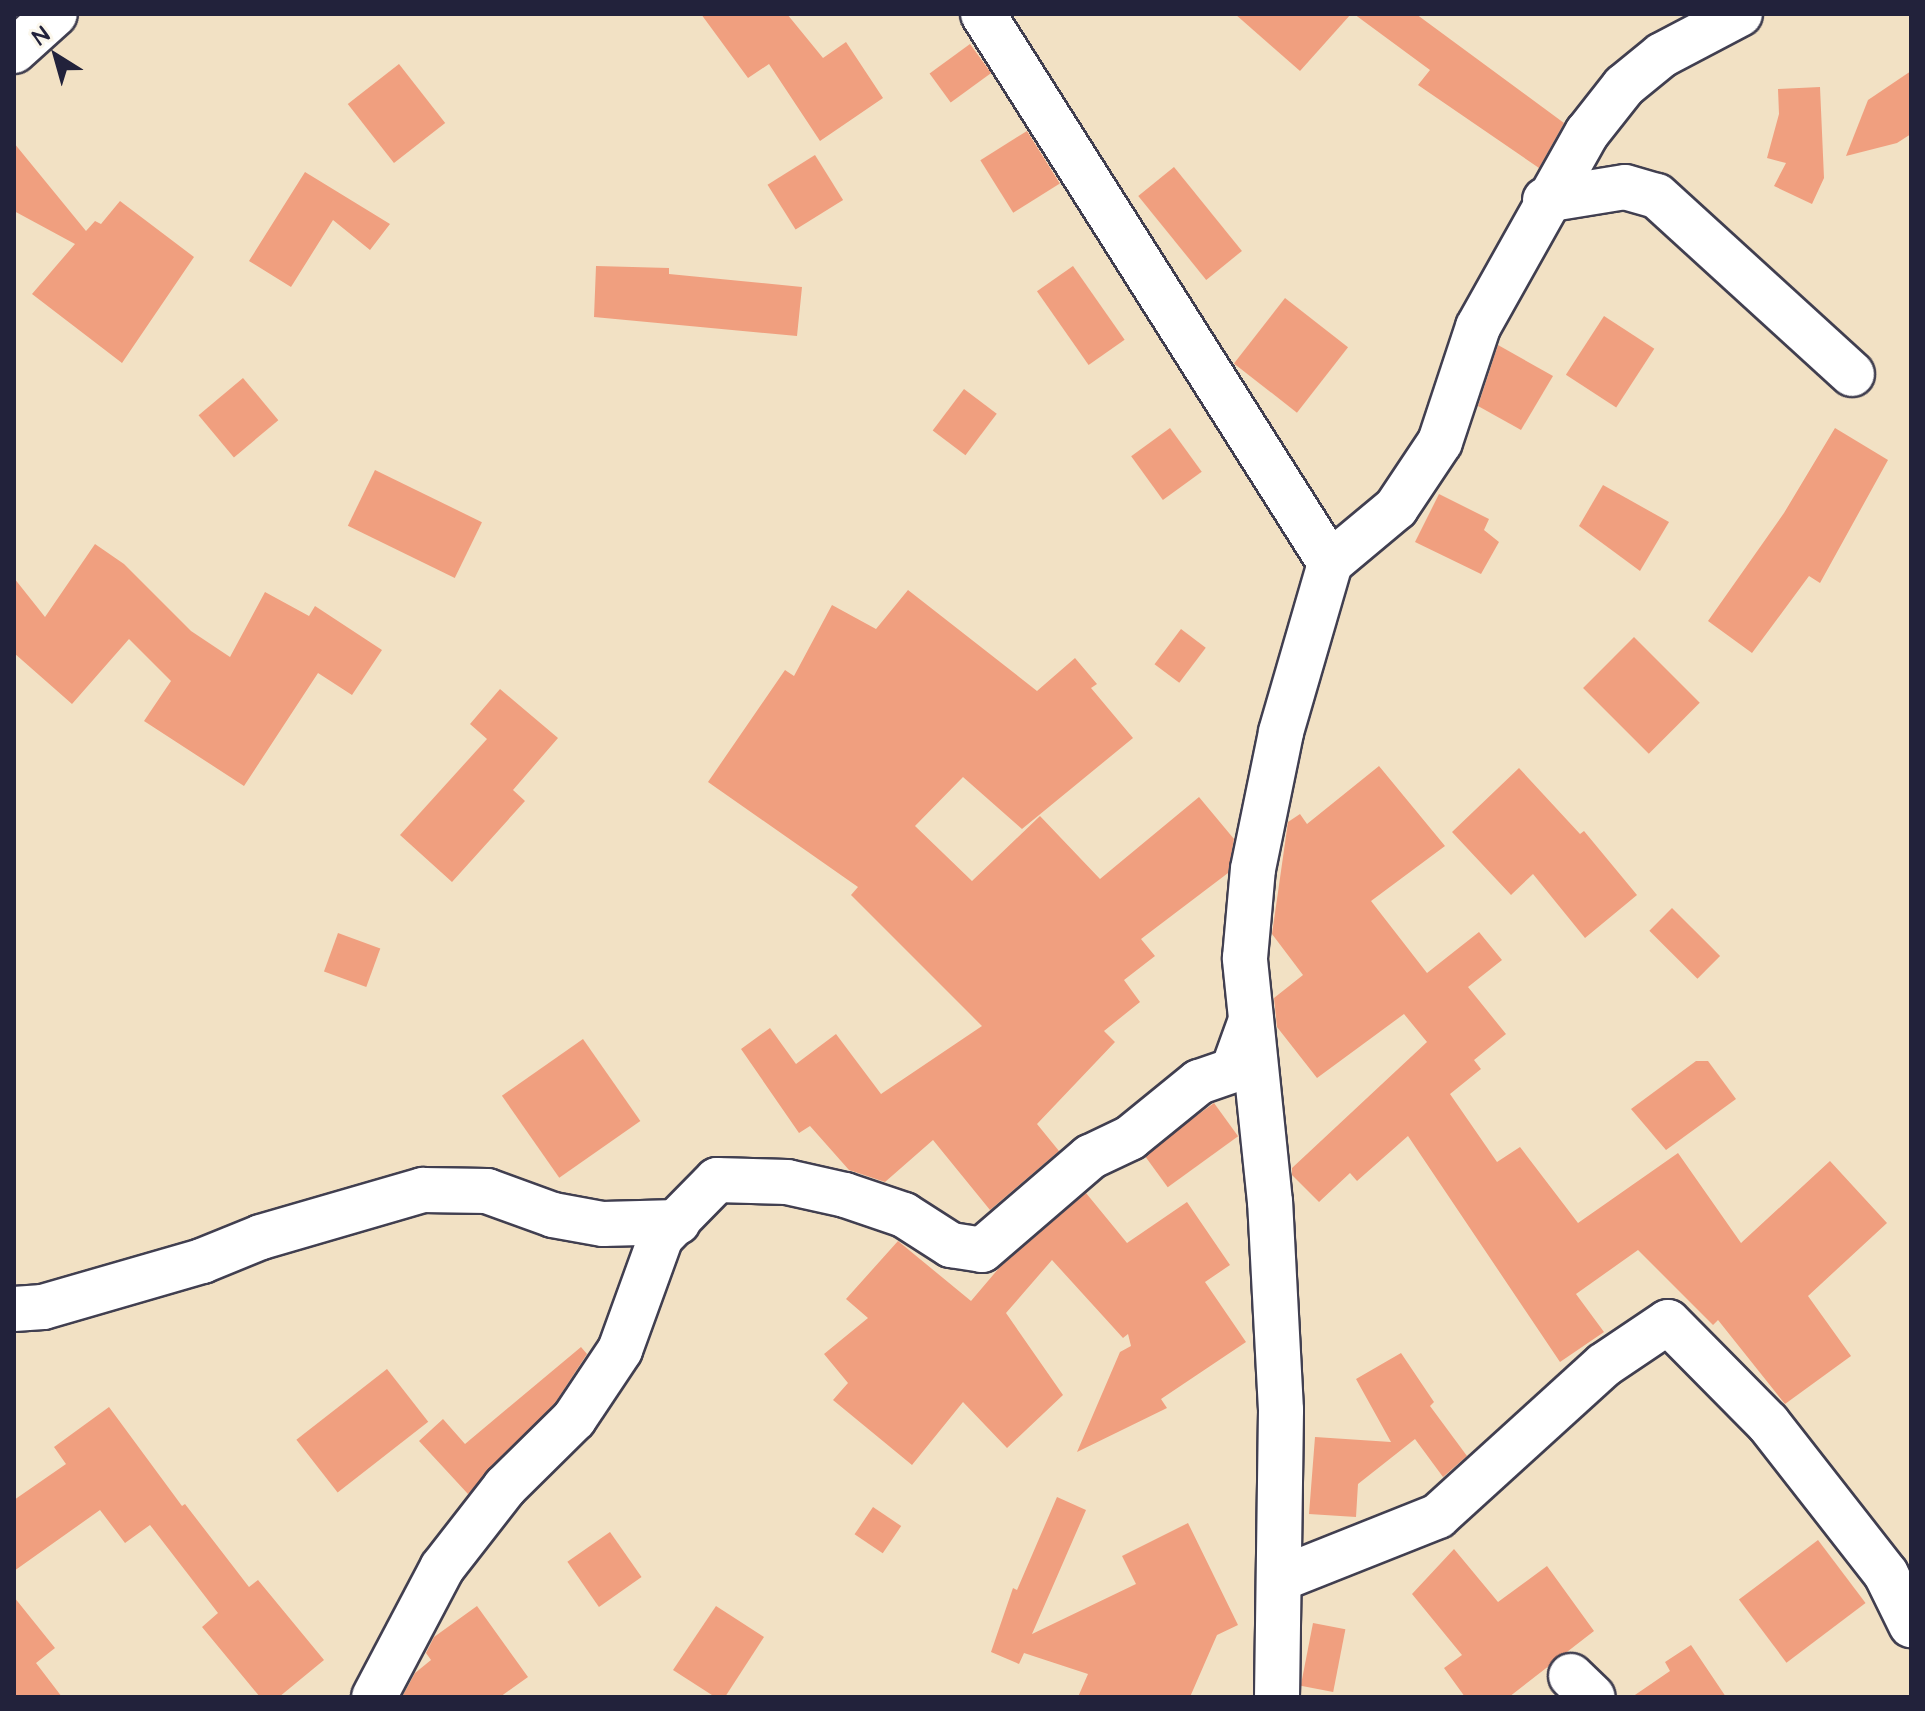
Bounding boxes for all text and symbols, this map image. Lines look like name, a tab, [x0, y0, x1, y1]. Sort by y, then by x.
north arrow	[16, 16, 96, 96]
text: N	[26, 20, 56, 53]

